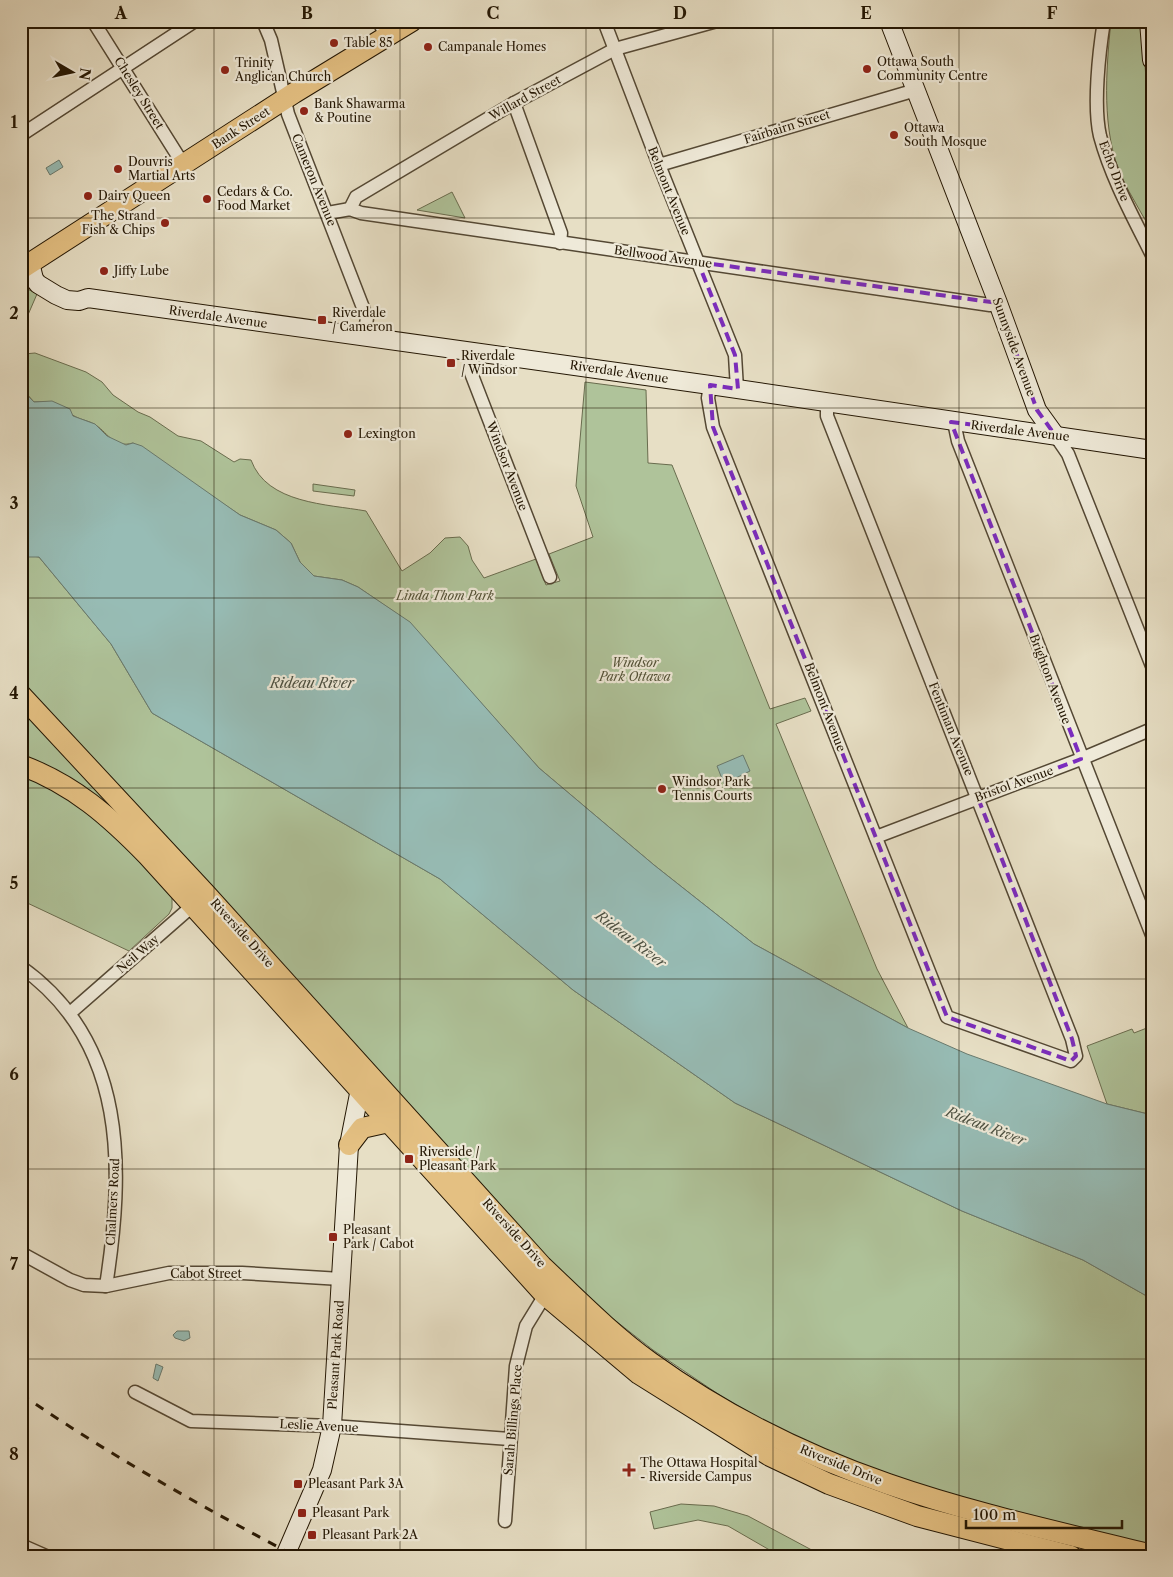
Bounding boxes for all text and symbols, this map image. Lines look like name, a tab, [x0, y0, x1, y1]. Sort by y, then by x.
text: A	[114, 3, 128, 23]
text: B	[301, 3, 313, 23]
text: C	[487, 3, 499, 23]
text: D	[673, 3, 687, 23]
text: E	[860, 3, 872, 23]
text: F	[1047, 3, 1058, 23]
place label: Table 85	[344, 35, 393, 50]
marker: Table 85	[328, 37, 340, 49]
place label: Campanale Homes	[438, 39, 546, 54]
marker: Campanale Homes	[422, 41, 434, 53]
north arrow	[48, 48, 98, 98]
street label: Chesley Street	[111, 54, 168, 132]
place label: Ottawa South Community Centre	[877, 54, 988, 83]
place label: Trinity Anglican Church	[234, 55, 332, 84]
marker: Ottawa South Community Centre	[861, 63, 873, 75]
marker: Trinity Anglican Church	[219, 64, 231, 76]
text: N	[75, 67, 95, 81]
street label: Willard Street	[485, 71, 564, 124]
place label: Bank Shawarma & Poutine	[314, 96, 406, 125]
street label: Bank Street	[209, 103, 273, 152]
marker: Bank Shawarma & Poutine	[298, 105, 310, 117]
street label: Fairbairn Street	[742, 106, 833, 147]
text: 1	[10, 112, 18, 132]
place label: Ottawa South Mosque	[904, 120, 987, 149]
marker: Ottawa South Mosque	[888, 129, 900, 141]
street label: Cameron Avenue	[289, 131, 340, 229]
street label: Echo Drive	[1096, 138, 1133, 204]
street label: Belmont Avenue	[645, 144, 694, 238]
place label: Douvris Martial Arts	[128, 154, 195, 183]
marker: Douvris Martial Arts	[112, 163, 124, 175]
place label: Cedars & Co. Food Market	[217, 184, 293, 213]
place label: Dairy Queen	[98, 188, 171, 203]
marker: Dairy Queen	[82, 190, 94, 202]
marker: Cedars & Co. Food Market	[201, 193, 213, 205]
place label: The Strand Fish & Chips	[82, 208, 156, 237]
marker: The Strand Fish & Chips	[159, 217, 171, 229]
street label: Bellwood Avenue	[613, 242, 713, 271]
place label: Jiffy Lube	[112, 263, 169, 278]
marker: Jiffy Lube	[98, 265, 110, 277]
street label: Sunnyside Avenue	[990, 295, 1039, 399]
street label: Riverdale Avenue	[168, 302, 269, 331]
text: 2	[9, 303, 19, 323]
place label: Riverdale / Cameron	[332, 305, 393, 334]
marker: Riverdale / Cameron	[316, 314, 328, 326]
place label: Riverdale / Windsor	[461, 348, 517, 377]
marker: Riverdale / Windsor	[445, 357, 457, 369]
street label: Riverdale Avenue	[569, 357, 670, 386]
street label: Riverdale Avenue	[970, 417, 1071, 444]
street label: Windsor Avenue	[483, 418, 531, 513]
place label: Lexington	[358, 426, 416, 441]
marker: Lexington	[342, 428, 354, 440]
text: 3	[9, 493, 19, 513]
park label: Linda Thom Park	[395, 588, 494, 603]
street label: Brighton Avenue	[1026, 632, 1075, 726]
park label: Windsor Park Ottawa	[598, 655, 671, 684]
street label: Belmont Avenue	[802, 660, 849, 754]
water label: Rideau River	[269, 674, 356, 692]
street label: Fentiman Avenue	[926, 680, 977, 778]
text: 4	[9, 683, 19, 703]
street label: Bristol Avenue	[972, 762, 1056, 805]
place label: Windsor Park Tennis Courts	[671, 774, 752, 803]
marker: Windsor Park Tennis Courts	[656, 783, 668, 795]
text: 5	[10, 873, 19, 893]
street label: Riverside Drive	[208, 895, 277, 970]
water label: Rideau River	[591, 906, 671, 972]
street label: Neil Way	[113, 931, 162, 976]
text: 6	[9, 1064, 19, 1084]
water label: Rideau River	[943, 1102, 1030, 1150]
place label: Riverside / Pleasant Park	[419, 1144, 497, 1173]
marker: Riverside / Pleasant Park	[403, 1153, 415, 1165]
street label: Chalmers Road	[103, 1157, 122, 1246]
street label: Riverside Drive	[480, 1195, 549, 1270]
place label: Pleasant Park / Cabot	[343, 1222, 415, 1251]
marker: Pleasant Park / Cabot	[327, 1231, 339, 1243]
text: 7	[10, 1254, 19, 1274]
street label: Cabot Street	[170, 1266, 243, 1281]
street label: Pleasant Park Road	[324, 1299, 347, 1410]
street label: Sarah Billings Place	[500, 1364, 525, 1476]
street label: Leslie Avenue	[279, 1416, 359, 1435]
street label: Riverside Drive	[798, 1441, 885, 1488]
text: 8	[9, 1444, 19, 1464]
place label: The Ottawa Hospital - Riverside Campus	[640, 1455, 758, 1484]
marker: The Ottawa Hospital - Riverside Campus	[622, 1463, 636, 1477]
place label: Pleasant Park 3A	[308, 1476, 405, 1491]
marker: Pleasant Park 3A	[292, 1478, 304, 1490]
scale bar	[966, 1497, 1122, 1529]
place label: Pleasant Park	[312, 1505, 390, 1520]
text: 100 m	[973, 1505, 1016, 1524]
marker: Pleasant Park	[296, 1507, 308, 1519]
place label: Pleasant Park 2A	[322, 1527, 419, 1542]
marker: Pleasant Park 2A	[306, 1529, 318, 1541]

